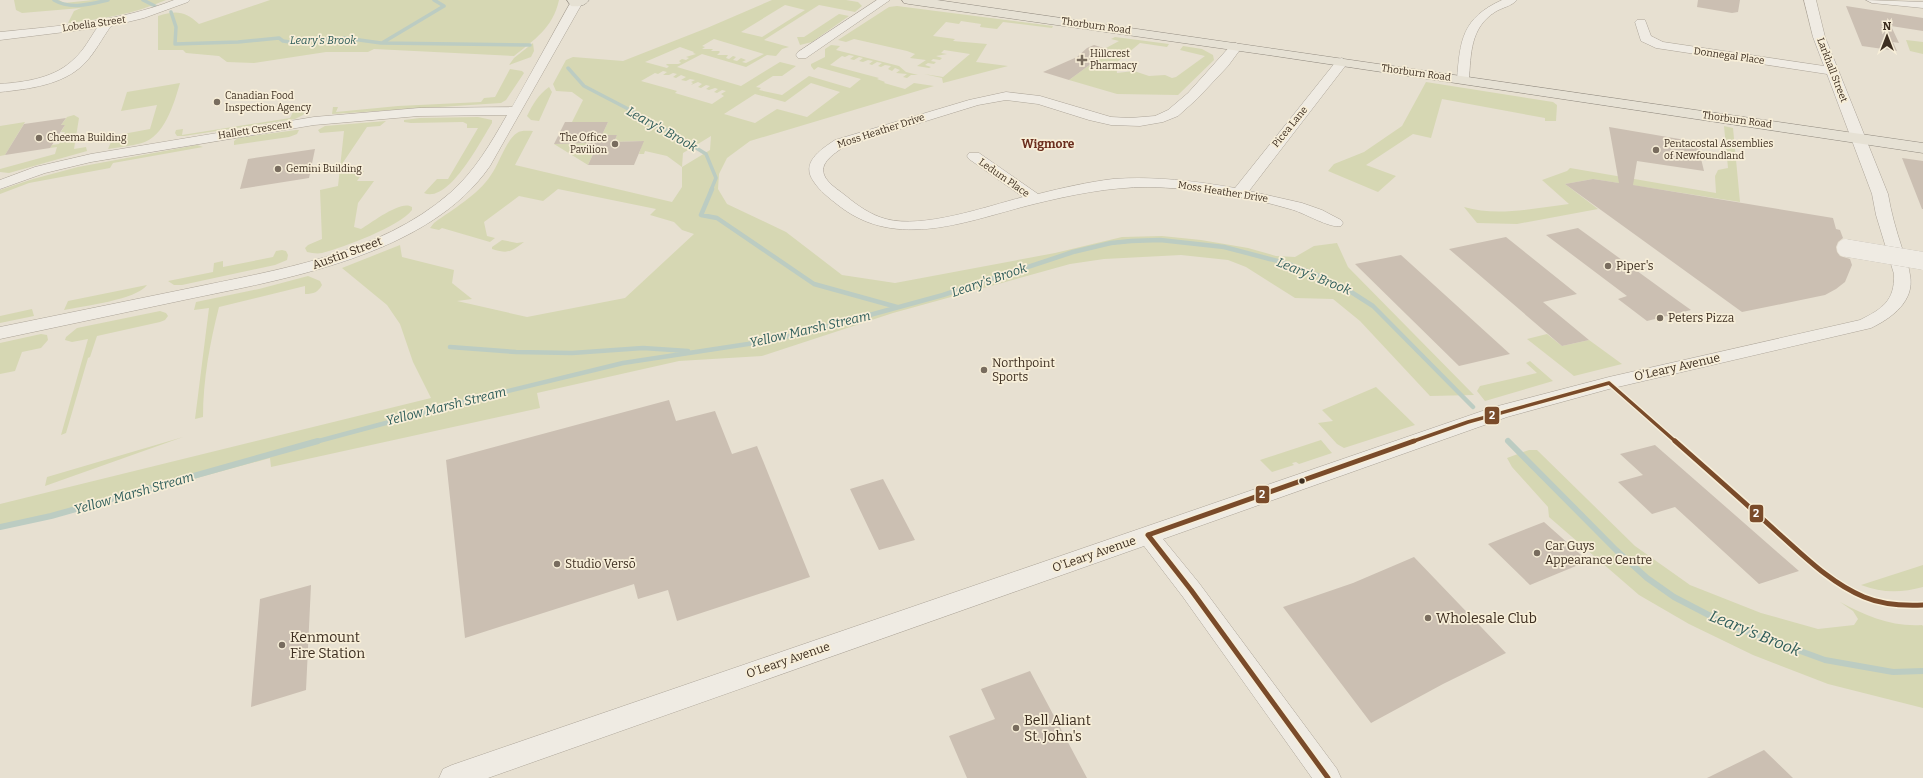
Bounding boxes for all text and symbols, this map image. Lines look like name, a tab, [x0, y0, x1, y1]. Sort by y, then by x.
street label: Lobelia Street	[62, 14, 127, 34]
street label: Thorburn Road	[1060, 15, 1132, 37]
north arrow	[1867, 16, 1907, 56]
text: N	[1883, 20, 1892, 33]
water label: Leary's Brook	[290, 34, 357, 47]
street label: Larkhall Street	[1814, 36, 1850, 104]
street label: Donnegal Place	[1693, 45, 1765, 67]
place label: Hillcrest Pharmacy	[1090, 48, 1138, 72]
marker: Hillcrest Pharmacy	[1077, 55, 1087, 65]
street label: Thorburn Road	[1380, 62, 1452, 84]
place label: Canadian Food Inspection Agency	[225, 90, 312, 114]
marker: Canadian Food Inspection Agency	[212, 97, 222, 107]
water label: Leary's Brook	[624, 103, 701, 155]
street label: Picea Lane	[1270, 104, 1310, 150]
street label: Thorburn Road	[1701, 109, 1773, 131]
street label: Moss Heather Drive	[836, 111, 926, 151]
street label: Hallett Crescent	[217, 118, 293, 142]
place label: Cheema Building	[47, 132, 127, 144]
place label: The Office Pavilion	[560, 132, 608, 156]
marker: Cheema Building	[34, 133, 44, 143]
district label: Wigmore	[1022, 137, 1075, 151]
place label: Pentacostal Assemblies of Newfoundland	[1664, 138, 1774, 162]
marker: The Office Pavilion	[610, 139, 620, 149]
marker: Pentacostal Assemblies of Newfoundland	[1651, 145, 1661, 155]
street label: Ledum Place	[976, 156, 1032, 200]
place label: Gemini Building	[286, 163, 362, 175]
marker: Gemini Building	[273, 164, 283, 174]
street label: Moss Heather Drive	[1177, 179, 1269, 205]
street label: Austin Street	[310, 234, 384, 272]
water label: Leary's Brook	[1275, 254, 1354, 298]
place label: Piper's	[1616, 259, 1654, 273]
water label: Leary's Brook	[949, 260, 1030, 300]
marker: Piper's	[1603, 261, 1613, 271]
water label: Yellow Marsh Stream	[748, 308, 872, 350]
place label: Peters Pizza	[1668, 311, 1735, 325]
marker: Peters Pizza	[1655, 313, 1665, 323]
street label: O'Leary Avenue	[1633, 350, 1721, 384]
place label: Northpoint Sports	[992, 356, 1055, 384]
marker: Northpoint Sports	[979, 365, 989, 375]
water label: Yellow Marsh Stream	[384, 384, 508, 428]
line badge: 2	[1484, 406, 1500, 425]
text: 2	[1489, 409, 1495, 422]
water label: Yellow Marsh Stream	[73, 469, 196, 517]
unlabelled marker	[1297, 476, 1307, 486]
line badge: 2	[1255, 485, 1270, 504]
text: 2	[1259, 488, 1265, 501]
line badge: 2	[1749, 504, 1764, 523]
text: 2	[1753, 507, 1759, 520]
street label: O'Leary Avenue	[1050, 533, 1138, 575]
place label: Car Guys Appearance Centre	[1545, 539, 1652, 567]
marker: Car Guys Appearance Centre	[1532, 548, 1542, 558]
place label: Studio Versō	[565, 557, 636, 571]
marker: Studio Versō	[552, 559, 562, 569]
water label: Leary's Brook	[1707, 606, 1804, 660]
place label: Wholesale Club	[1436, 610, 1537, 627]
marker: Wholesale Club	[1423, 613, 1433, 623]
place label: Kenmount Fire Station	[290, 629, 365, 662]
street label: O'Leary Avenue	[744, 639, 832, 681]
marker: Kenmount Fire Station	[277, 640, 287, 650]
place label: Bell Aliant St. John's	[1024, 712, 1091, 745]
marker: Bell Aliant St. John's	[1011, 723, 1021, 733]

